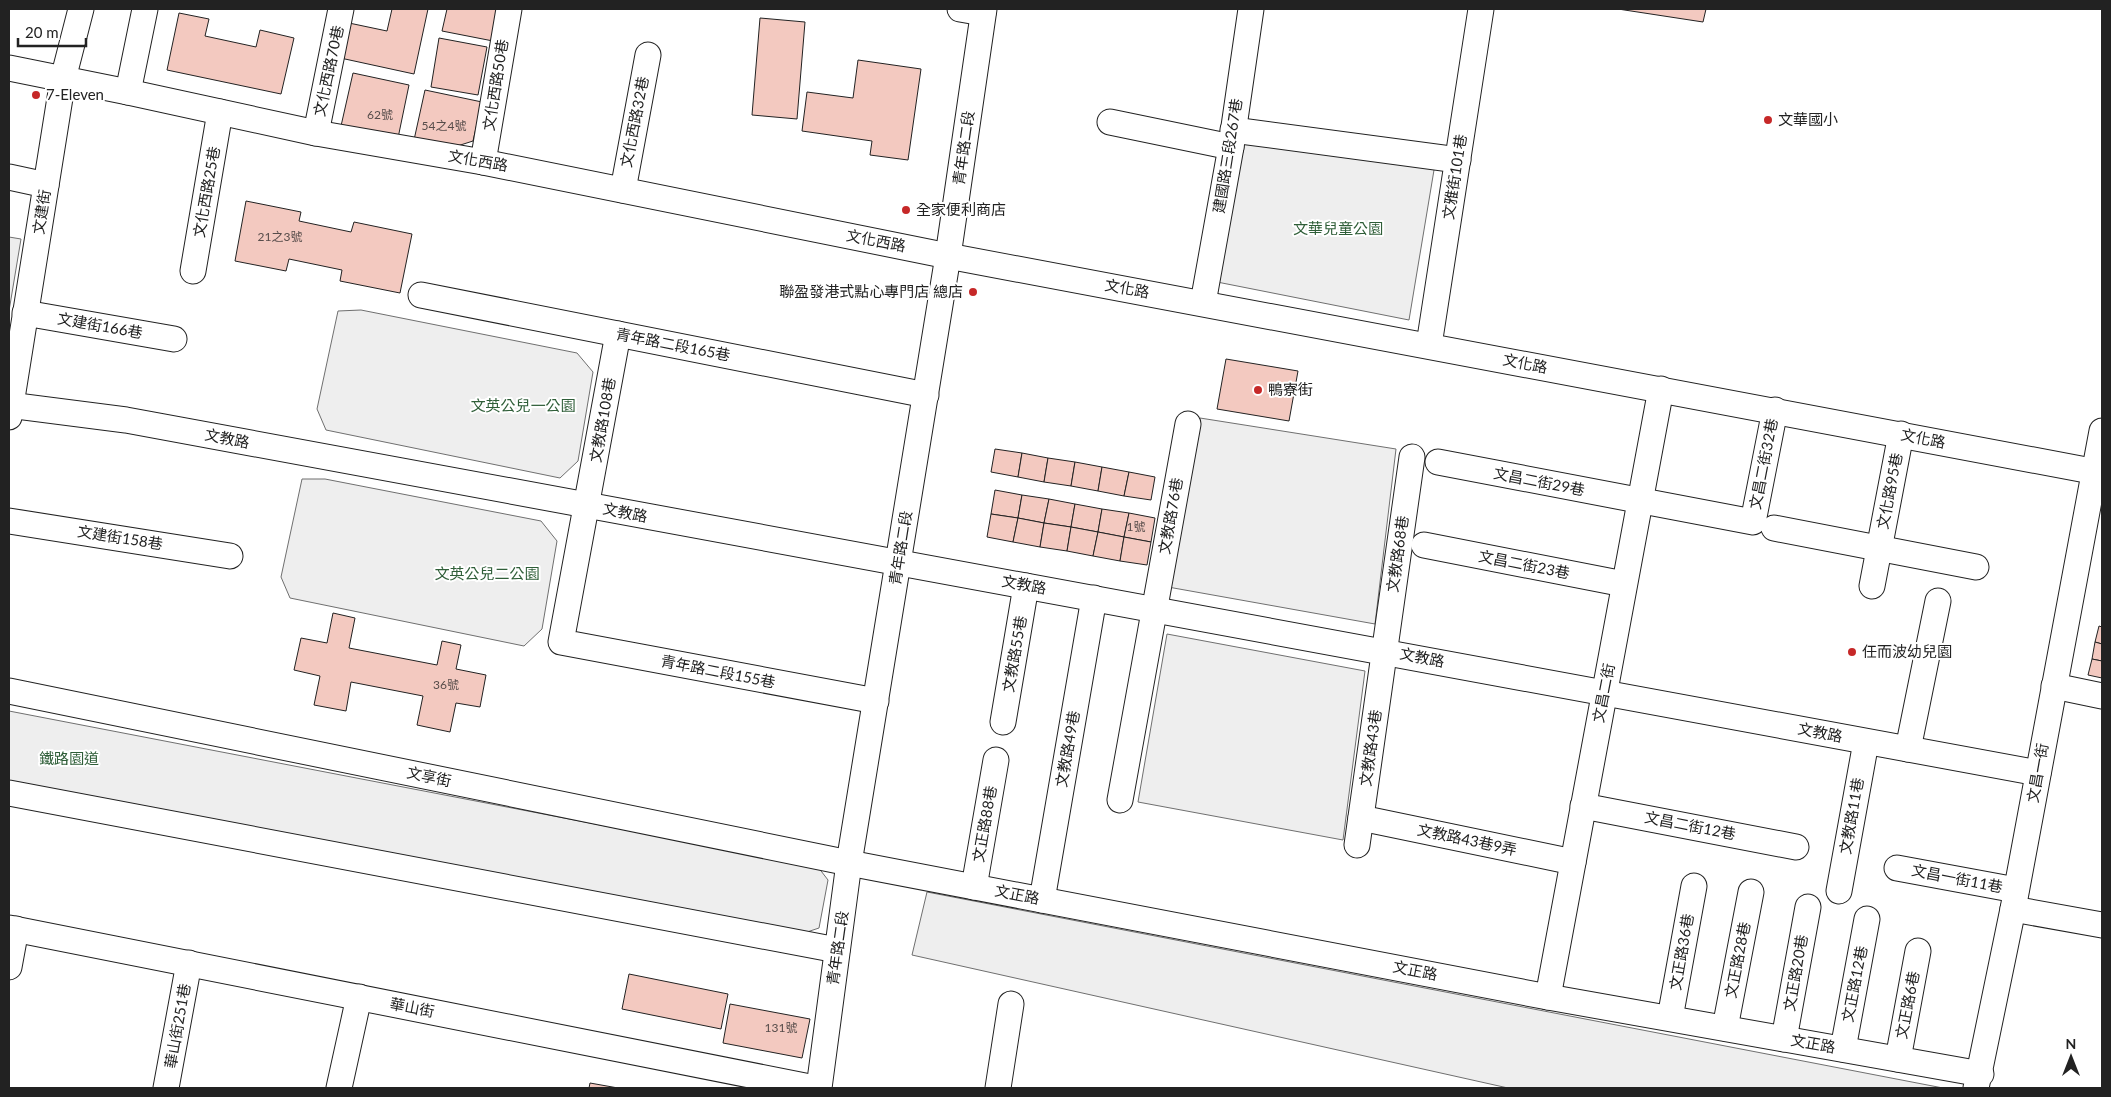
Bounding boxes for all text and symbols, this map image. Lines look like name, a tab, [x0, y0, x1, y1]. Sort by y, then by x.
scale bar	[18, 15, 85, 47]
text: 20 m	[25, 23, 59, 41]
street label: 文化西路70巷	[310, 24, 346, 118]
street label: 文化西路50巷	[479, 38, 511, 132]
street label: 文化西路32巷	[616, 75, 652, 169]
place label: 7-Eleven	[46, 85, 104, 103]
marker: 7-Eleven	[30, 89, 42, 101]
street label: 建國路三段267巷	[1209, 97, 1245, 215]
house number: 62號	[367, 107, 393, 122]
street label: 青年路二段	[949, 109, 977, 186]
place label: 文華國小	[1778, 110, 1838, 128]
marker: 文華國小	[1762, 114, 1774, 126]
house number: 54之4號	[422, 118, 466, 133]
street label: 文雅街101巷	[1438, 133, 1470, 221]
street label: 文化西路25巷	[189, 145, 223, 239]
street label: 文化西路	[447, 146, 509, 174]
street label: 文建街	[29, 188, 53, 235]
place label: 全家便利商店	[916, 200, 1006, 218]
marker: 全家便利商店	[900, 204, 912, 216]
park label: 文華兒童公園	[1293, 219, 1383, 237]
street label: 文化西路	[845, 225, 907, 255]
house number: 21之3號	[258, 229, 302, 244]
street label: 文化路	[1103, 275, 1151, 301]
place label: 聯盈發港式點心專門店 總店	[779, 282, 963, 300]
marker: 聯盈發港式點心專門店 總店	[967, 286, 979, 298]
street label: 文建街166巷	[56, 309, 144, 341]
street label: 青年路二段165巷	[614, 324, 732, 364]
street label: 文化路	[1501, 350, 1549, 376]
street label: 文教路108巷	[586, 376, 618, 464]
place label: 鴨寮街	[1268, 380, 1313, 398]
marker: 鴨寮街	[1252, 384, 1264, 396]
park label: 文英公兒一公園	[470, 396, 576, 414]
street label: 文昌二街32巷	[1745, 417, 1781, 511]
street label: 文教路	[203, 425, 251, 451]
street label: 文化路	[1899, 425, 1947, 451]
street label: 文化路95巷	[1873, 451, 1905, 531]
street label: 文昌二街29巷	[1492, 463, 1586, 499]
street label: 文教路76巷	[1154, 476, 1186, 556]
street label: 文教路	[601, 499, 649, 525]
street label: 青年路二段	[885, 509, 915, 586]
street label: 文教路68巷	[1383, 514, 1411, 593]
house number: 1號	[1127, 519, 1145, 534]
street label: 文建街158巷	[76, 521, 164, 553]
street label: 文昌二街23巷	[1477, 546, 1571, 582]
park label: 文英公兒二公園	[434, 564, 540, 582]
street label: 文教路	[1000, 571, 1048, 597]
street label: 文教路55巷	[998, 614, 1030, 694]
place label: 任而波幼兒園	[1862, 642, 1952, 660]
street label: 文教路	[1398, 644, 1446, 670]
marker: 任而波幼兒園	[1846, 646, 1858, 658]
street label: 青年路二段155巷	[659, 651, 777, 691]
street label: 文昌二街	[1588, 662, 1618, 724]
house number: 36號	[433, 677, 459, 692]
street label: 文教路43巷	[1356, 708, 1384, 787]
street label: 文教路49巷	[1051, 709, 1083, 789]
street label: 文教路	[1796, 719, 1844, 745]
street label: 文昌一街	[2023, 742, 2051, 804]
park label: 鐵路園道	[39, 749, 99, 767]
street label: 文享街	[405, 763, 453, 790]
street label: 文教路11巷	[1835, 776, 1867, 856]
street label: 文正路88巷	[968, 784, 1000, 864]
street label: 文昌二街12巷	[1643, 807, 1737, 843]
street label: 文教路43巷9弄	[1416, 820, 1519, 858]
street label: 文昌一街11巷	[1910, 860, 2004, 896]
street label: 文正路	[993, 881, 1041, 907]
street label: 青年路二段	[823, 909, 851, 986]
street label: 文正路36巷	[1665, 912, 1697, 992]
street label: 文正路28巷	[1721, 920, 1753, 1000]
street label: 文正路20巷	[1779, 933, 1811, 1013]
street label: 文正路12巷	[1838, 944, 1870, 1024]
street label: 文正路	[1391, 957, 1439, 983]
street label: 文正路6巷	[1892, 969, 1922, 1040]
street label: 華山街251巷	[161, 982, 193, 1070]
street label: 華山街	[388, 994, 436, 1020]
house number: 131號	[765, 1020, 797, 1035]
street label: 文正路	[1789, 1030, 1837, 1056]
north arrow	[2046, 1032, 2096, 1082]
text: N	[2066, 1035, 2076, 1052]

